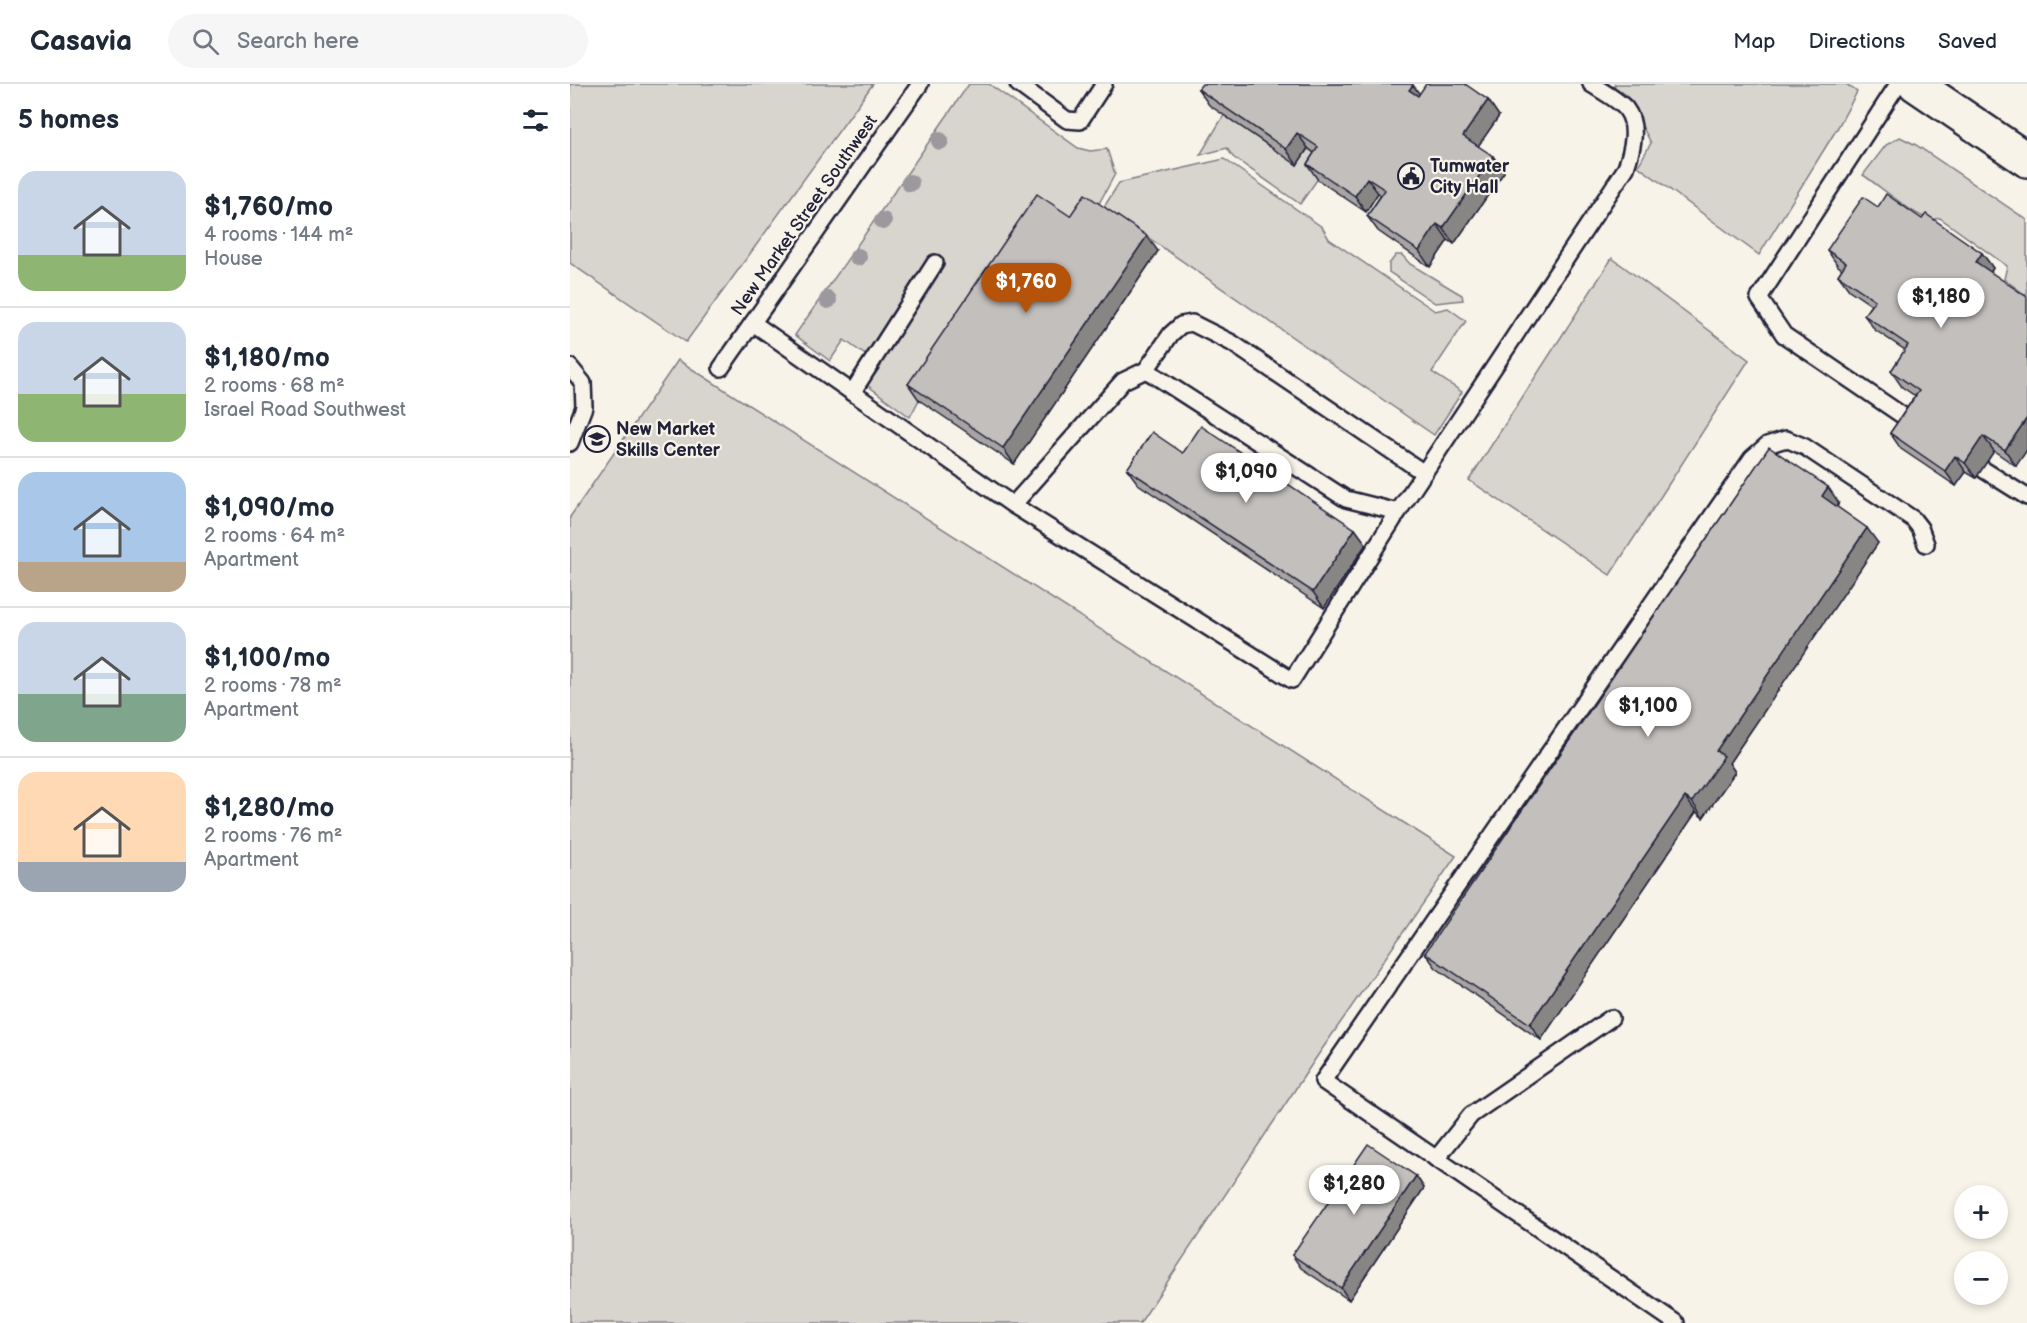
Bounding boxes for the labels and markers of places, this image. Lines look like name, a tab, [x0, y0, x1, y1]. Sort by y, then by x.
place label: Tumwater City Hall	[1430, 156, 1510, 198]
public building icon: Tumwater City Hall	[1396, 161, 1426, 191]
pin: $1,760	[977, 263, 1075, 314]
pin: $1,180	[1892, 278, 1990, 329]
place label: New Market Skills Center	[616, 419, 721, 461]
school or university icon: New Market Skills Center	[582, 424, 612, 454]
pin: $1,090	[1197, 453, 1295, 504]
pin: $1,100	[1599, 687, 1697, 738]
pin: $1,280	[1305, 1165, 1403, 1216]

